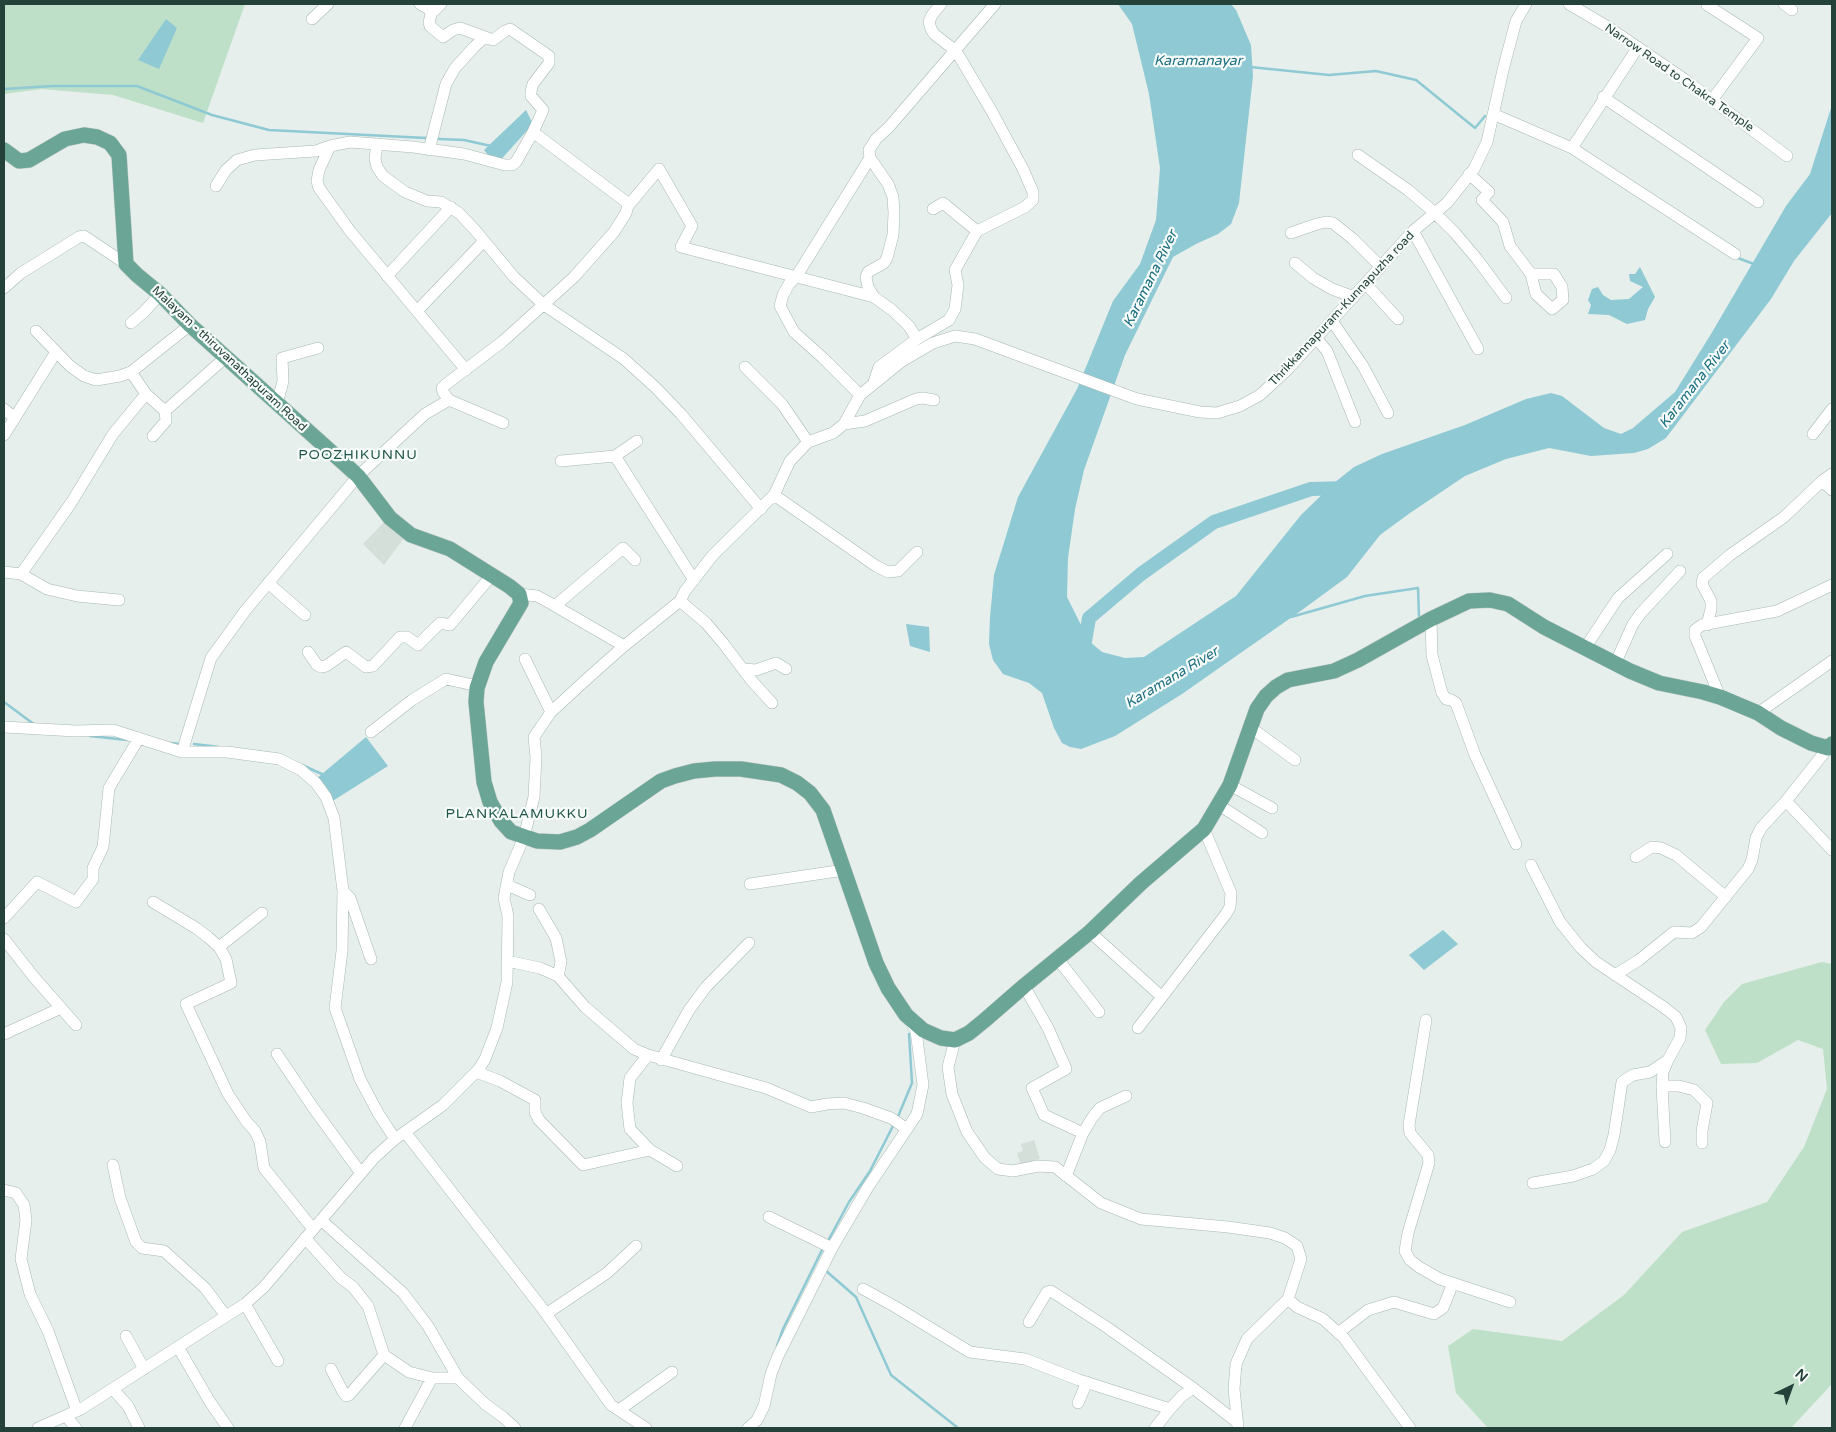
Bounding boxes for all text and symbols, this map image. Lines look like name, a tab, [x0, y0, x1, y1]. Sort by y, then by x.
street label: Narrow Road to Chakra Temple	[1602, 21, 1756, 135]
water label: Karamanayar	[1154, 53, 1242, 69]
water label: Karamana River	[1120, 228, 1182, 330]
street label: Thrikkannapuram-Kunnapuzha road	[1266, 229, 1418, 389]
street label: Malayam - thiruvanathapuram Road	[149, 283, 309, 435]
water label: Karamana River	[1656, 338, 1734, 432]
district label: POOZHIKUNNU	[297, 447, 419, 463]
water label: Karamana River	[1123, 644, 1221, 712]
district label: PLANKALAMUKKU	[444, 806, 590, 822]
north arrow	[1766, 1362, 1816, 1412]
text: N	[1792, 1365, 1811, 1386]

